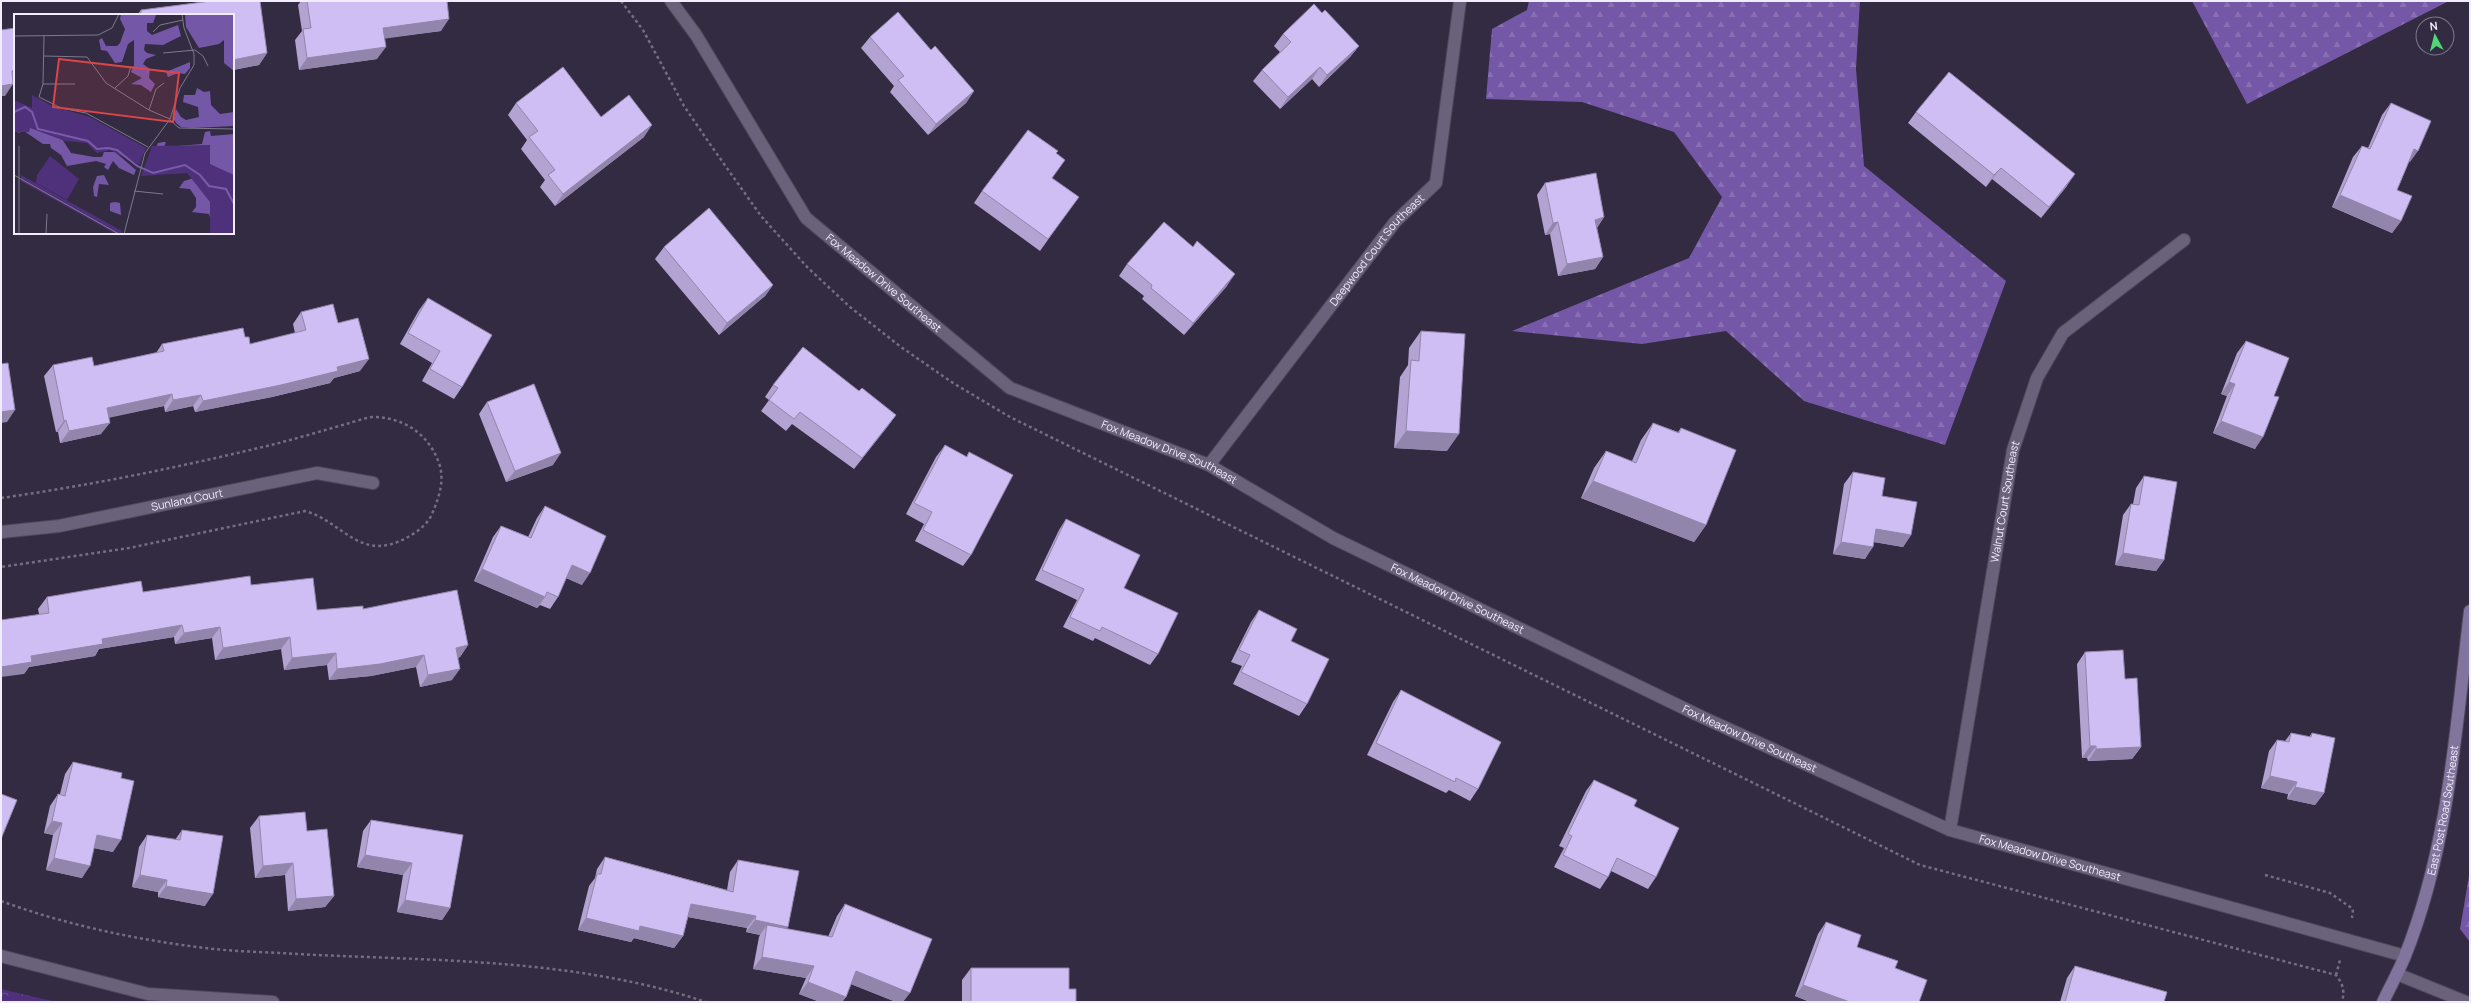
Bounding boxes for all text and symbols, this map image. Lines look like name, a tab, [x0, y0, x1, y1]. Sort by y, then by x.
inset map	[14, 14, 234, 234]
north arrow	[2415, 16, 2455, 56]
text: N	[2429, 18, 2439, 34]
street label: Deepwood Court Southeast	[1326, 190, 1427, 309]
street label: Fox Meadow Drive Southeast	[823, 230, 945, 335]
street label: Fox Meadow Drive Southeast	[1099, 416, 1240, 487]
street label: Walnut Court Southeast	[1986, 439, 2023, 563]
street label: Sunland Court	[150, 485, 224, 514]
street label: Fox Meadow Drive Southeast	[1389, 559, 1527, 637]
street label: Fox Meadow Drive Southeast	[1680, 701, 1820, 775]
street label: East Post Road Southeast	[2423, 744, 2461, 877]
street label: Fox Meadow Drive Southeast	[1978, 830, 2123, 884]

